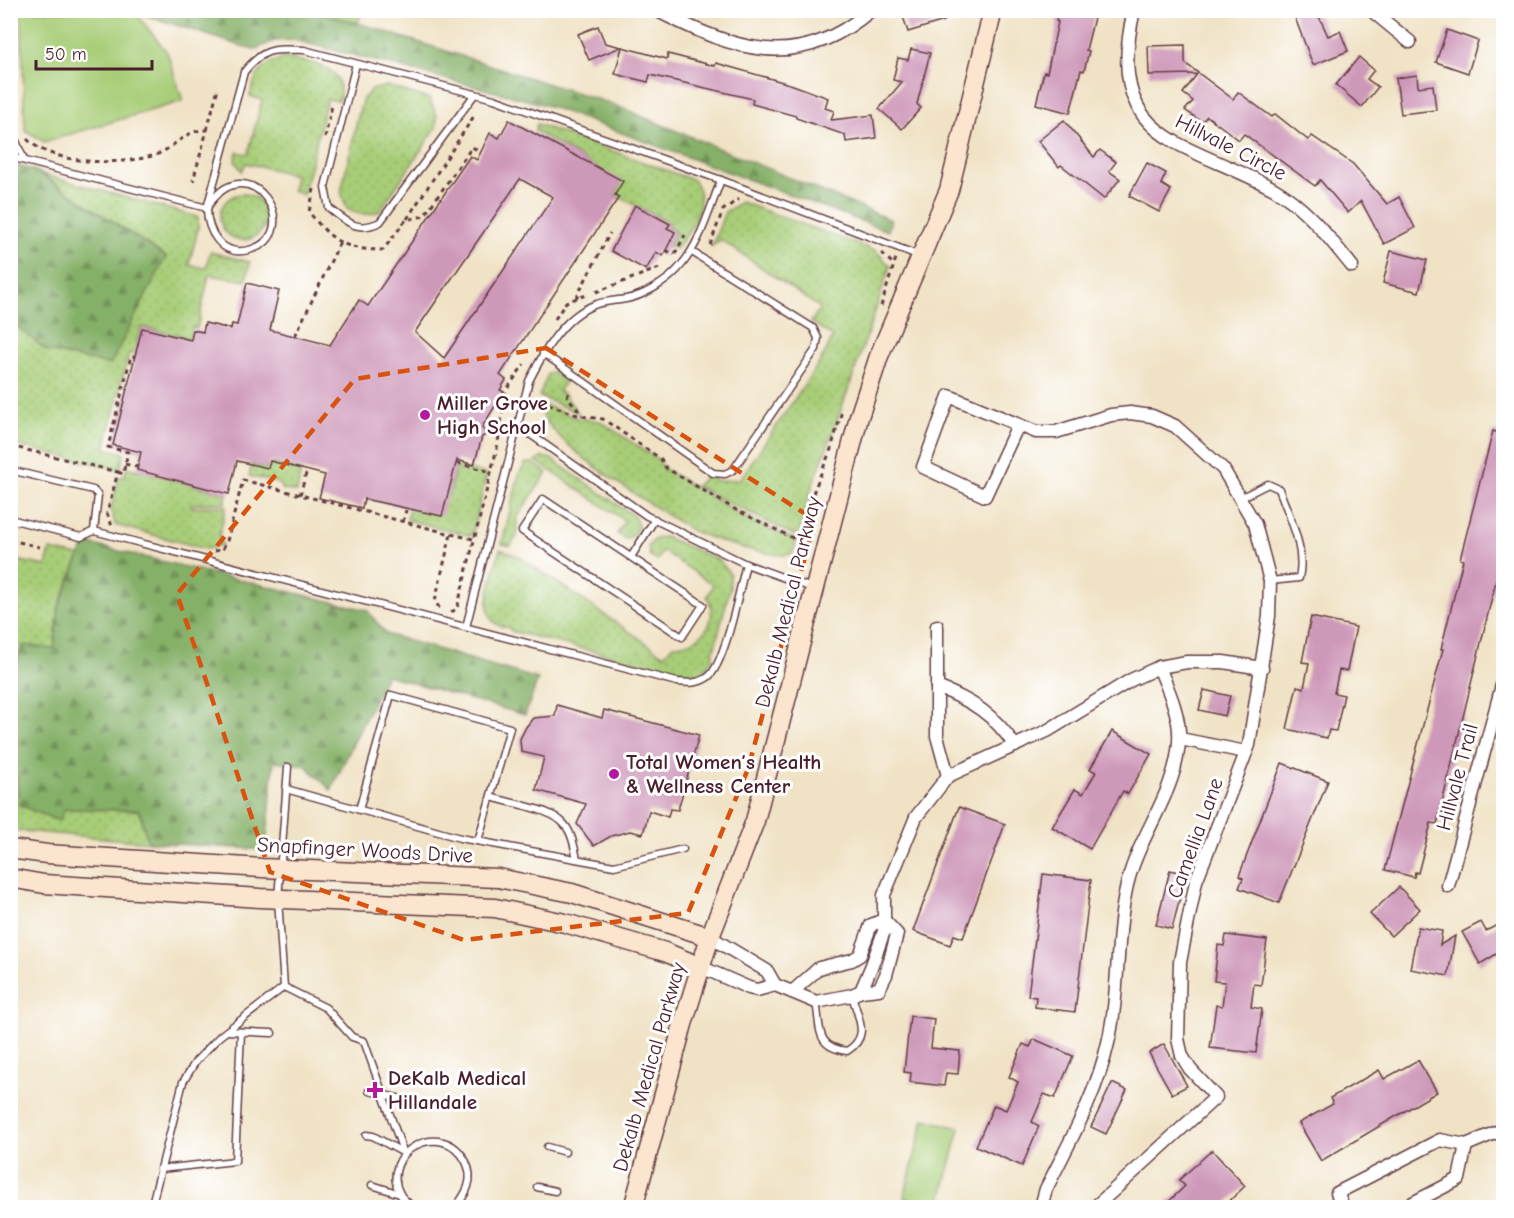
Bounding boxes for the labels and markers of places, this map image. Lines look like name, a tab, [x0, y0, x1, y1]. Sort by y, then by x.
place label: Miller Grove High School	[437, 391, 548, 439]
marker: Miller Grove High School	[418, 408, 432, 422]
place label: Total Women’s Health & Wellness Center	[626, 750, 821, 798]
marker: Total Women’s Health & Wellness Center	[607, 767, 621, 781]
place label: DeKalb Medical Hillandale	[388, 1066, 526, 1114]
marker: DeKalb Medical Hillandale	[366, 1081, 384, 1099]

